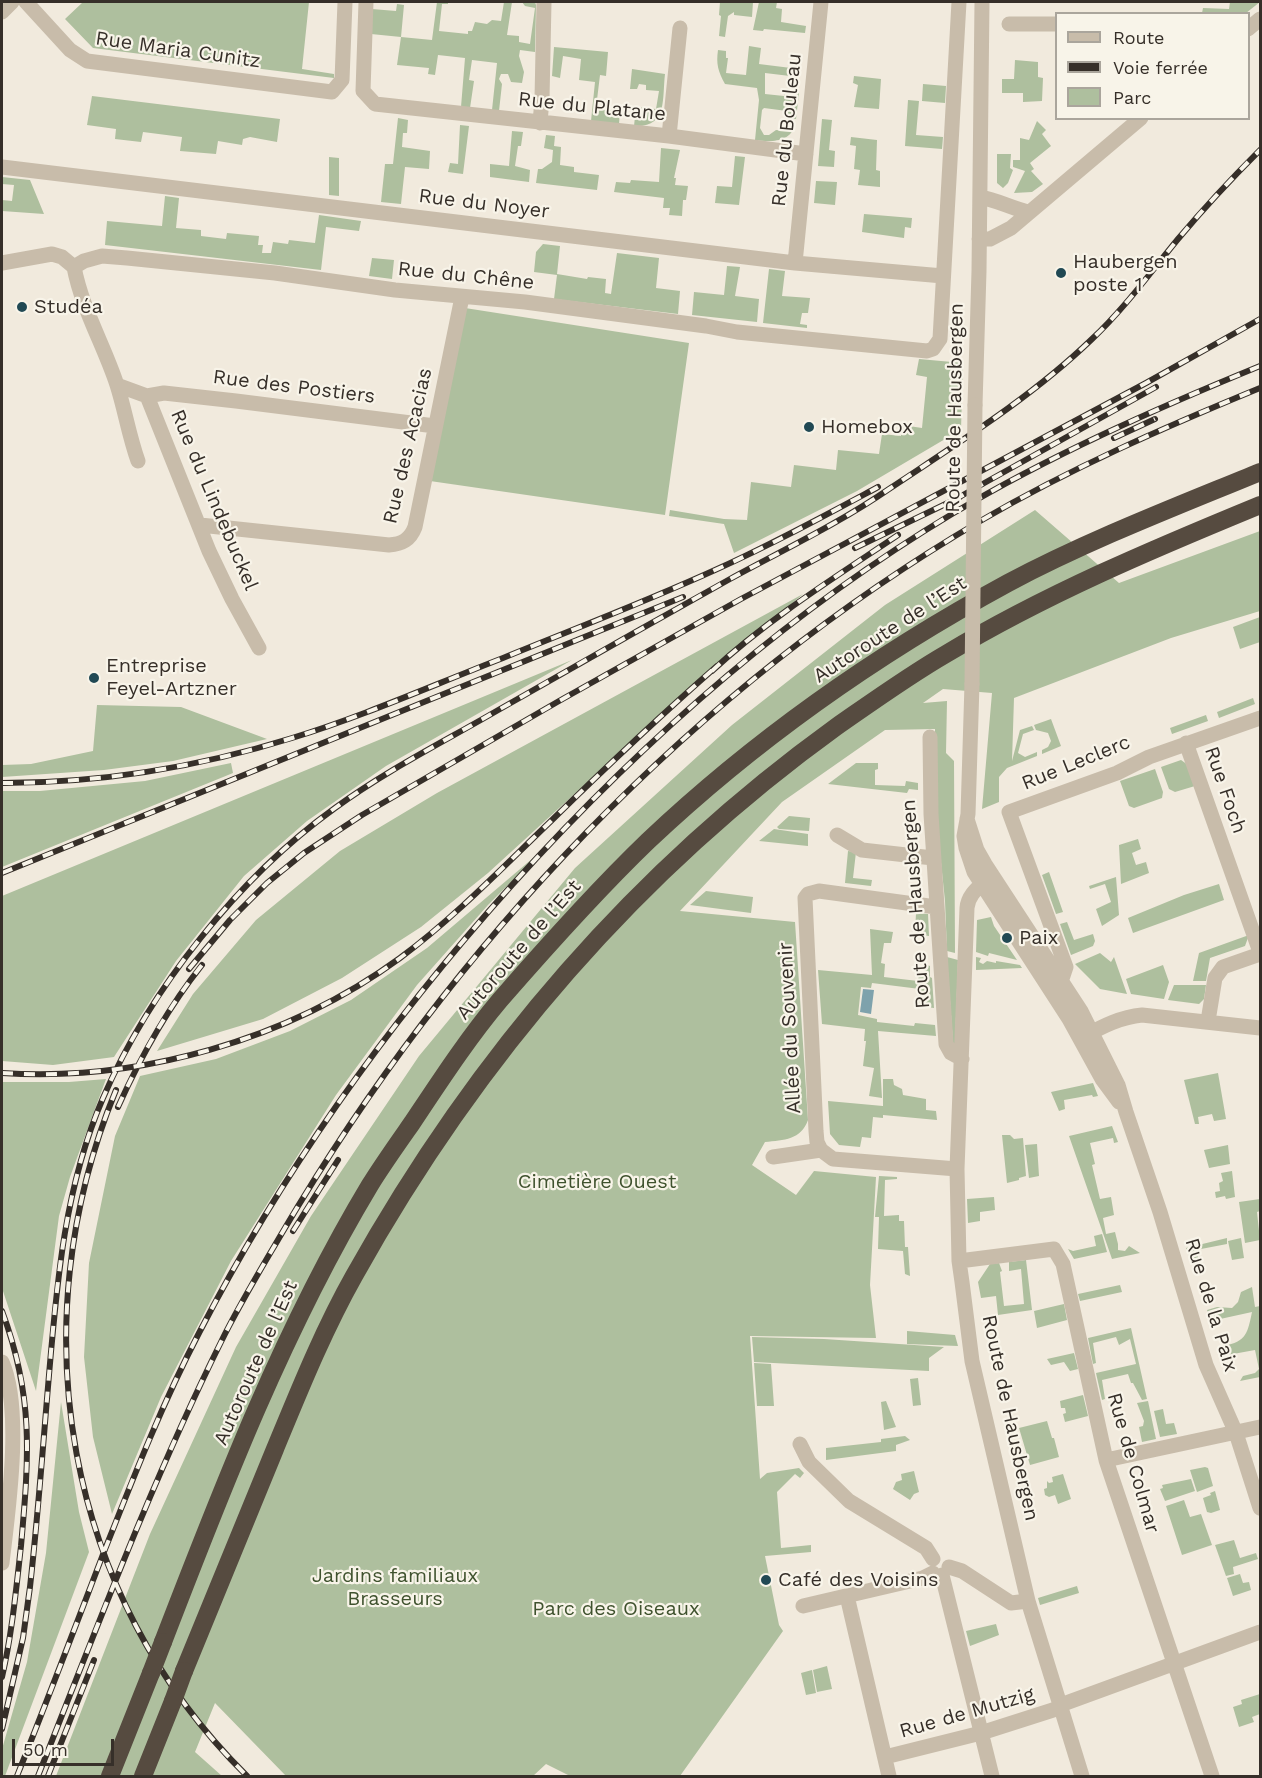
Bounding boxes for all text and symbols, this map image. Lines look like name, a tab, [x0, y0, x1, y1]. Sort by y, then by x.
legend	[1055, 12, 1250, 120]
street label: Rue Maria Cunitz	[94, 27, 262, 73]
text: Route	[1113, 27, 1165, 48]
street label: Rue du Bouleau	[767, 52, 807, 208]
text: Voie ferrée	[1113, 57, 1208, 78]
street label: Rue du Platane	[517, 87, 667, 127]
text: Parc	[1113, 87, 1151, 108]
street label: Rue du Noyer	[417, 184, 551, 224]
place label: Haubergen poste 1	[1073, 250, 1178, 297]
street label: Rue du Chêne	[397, 257, 535, 295]
marker: Haubergen poste 1	[1054, 266, 1068, 280]
place label: Studéa	[34, 295, 103, 319]
marker: Studéa	[15, 300, 29, 314]
street label: Route de Hausbergen	[941, 303, 969, 513]
street label: Rue des Postiers	[211, 365, 377, 409]
street label: Rue des Acacias	[378, 366, 438, 526]
street label: Rue du Lindebuckel	[165, 406, 263, 594]
place label: Homebox	[821, 415, 913, 439]
marker: Homebox	[802, 420, 816, 434]
street label: Autoroute de l’Est	[809, 572, 971, 688]
place label: Entreprise Feyel-Artzner	[106, 654, 237, 701]
marker: Entreprise Feyel-Artzner	[87, 671, 101, 685]
street label: Rue Leclerc	[1018, 730, 1134, 796]
street label: Rue Foch	[1199, 743, 1251, 837]
street label: Route de Hausbergen	[897, 798, 935, 1010]
street label: Autoroute de l’Est	[452, 875, 586, 1025]
place label: Paix	[1019, 926, 1058, 950]
marker: Paix	[1000, 931, 1014, 945]
street label: Allée du Souvenir	[774, 941, 806, 1115]
park label: Cimetière Ouest	[518, 1170, 676, 1194]
street label: Rue de la Paix	[1179, 1235, 1243, 1375]
street label: Autoroute de l’Est	[209, 1277, 303, 1449]
street label: Route de Hausbergen	[976, 1313, 1044, 1523]
street label: Rue de Colmar	[1101, 1390, 1165, 1536]
park label: Jardins familiaux Brasseurs	[312, 1564, 478, 1611]
place label: Café des Voisins	[778, 1568, 938, 1592]
marker: Café des Voisins	[759, 1573, 773, 1587]
park label: Parc des Oiseaux	[532, 1597, 700, 1621]
street label: Rue de Mutzig	[897, 1682, 1037, 1744]
scale bar	[15, 1727, 117, 1765]
text: 50 m	[23, 1739, 68, 1760]

